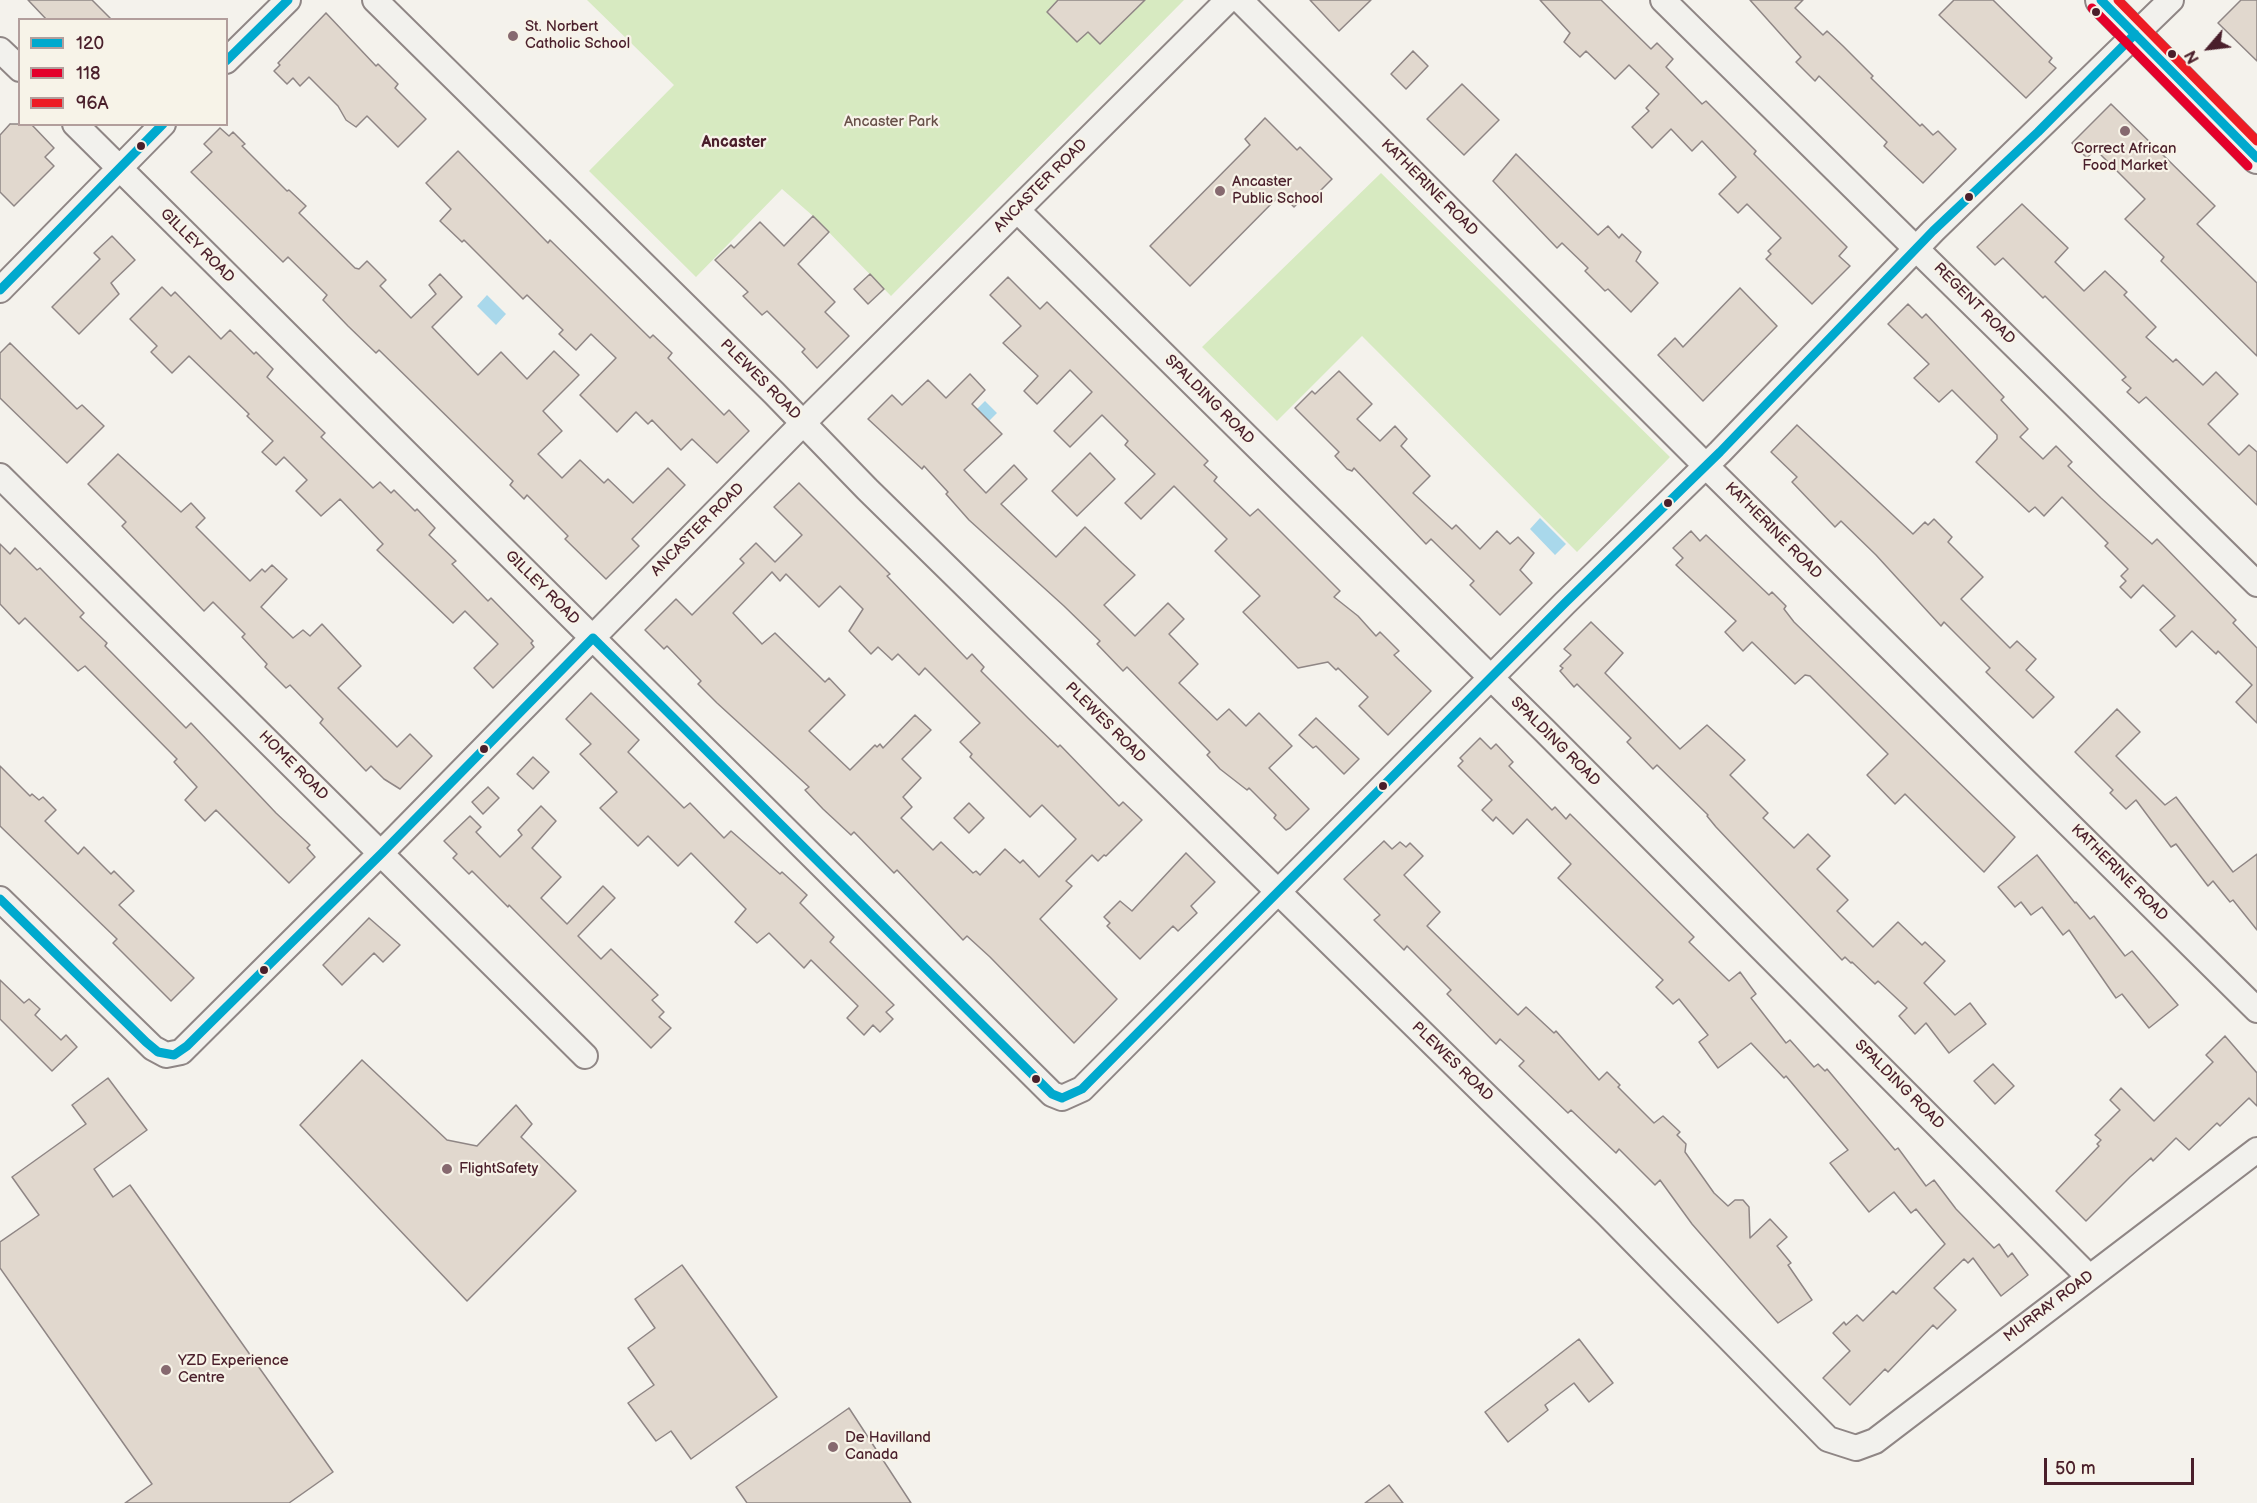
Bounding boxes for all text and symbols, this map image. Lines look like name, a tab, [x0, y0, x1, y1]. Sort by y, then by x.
unlabelled marker	[2090, 6, 2102, 18]
legend	[18, 18, 228, 126]
place label: St. Norbert Catholic School	[525, 18, 630, 53]
north arrow	[2179, 18, 2239, 78]
marker: St. Norbert Catholic School	[506, 29, 520, 43]
text: 120	[76, 33, 104, 54]
text: N	[2181, 47, 2204, 66]
unlabelled marker	[2166, 48, 2178, 60]
text: 118	[76, 63, 100, 84]
text: 96A	[76, 93, 108, 114]
park label: Ancaster Park	[844, 113, 938, 131]
marker: Correct African Food Market	[2118, 124, 2132, 138]
district label: Ancaster	[702, 133, 766, 153]
street label: ANCASTER ROAD	[991, 136, 1091, 236]
street label: KATHERINE ROAD	[1377, 136, 1481, 240]
unlabelled marker	[135, 140, 147, 152]
place label: Correct African Food Market	[2074, 140, 2176, 175]
place label: Ancaster Public School	[1232, 173, 1323, 208]
marker: Ancaster Public School	[1213, 184, 1227, 198]
unlabelled marker	[1963, 191, 1975, 203]
street label: GILLEY ROAD	[156, 205, 238, 287]
street label: REGENT ROAD	[1930, 260, 2018, 348]
street label: PLEWES ROAD	[716, 336, 804, 424]
street label: SPALDING ROAD	[1160, 351, 1258, 449]
street label: KATHERINE ROAD	[1721, 479, 1825, 583]
street label: ANCASTER ROAD	[648, 480, 748, 580]
unlabelled marker	[1662, 497, 1674, 509]
street label: GILLEY ROAD	[501, 547, 583, 629]
street label: PLEWES ROAD	[1061, 679, 1149, 767]
street label: SPALDING ROAD	[1506, 693, 1604, 791]
street label: HOME ROAD	[254, 727, 332, 805]
unlabelled marker	[478, 743, 490, 755]
unlabelled marker	[1377, 780, 1389, 792]
street label: KATHERINE ROAD	[2067, 821, 2171, 925]
unlabelled marker	[258, 964, 270, 976]
street label: PLEWES ROAD	[1407, 1019, 1497, 1105]
street label: SPALDING ROAD	[1850, 1036, 1948, 1134]
unlabelled marker	[1030, 1073, 1042, 1085]
place label: FlightSafety	[459, 1160, 538, 1178]
marker: FlightSafety	[440, 1162, 454, 1176]
street label: MURRAY ROAD	[2001, 1267, 2097, 1347]
place label: YZD Experience Centre	[178, 1352, 289, 1387]
marker: YZD Experience Centre	[159, 1363, 173, 1377]
place label: De Havilland Canada	[845, 1429, 931, 1464]
marker: De Havilland Canada	[826, 1440, 840, 1454]
scale bar	[2047, 1446, 2197, 1484]
text: 50 m	[2055, 1458, 2096, 1479]

